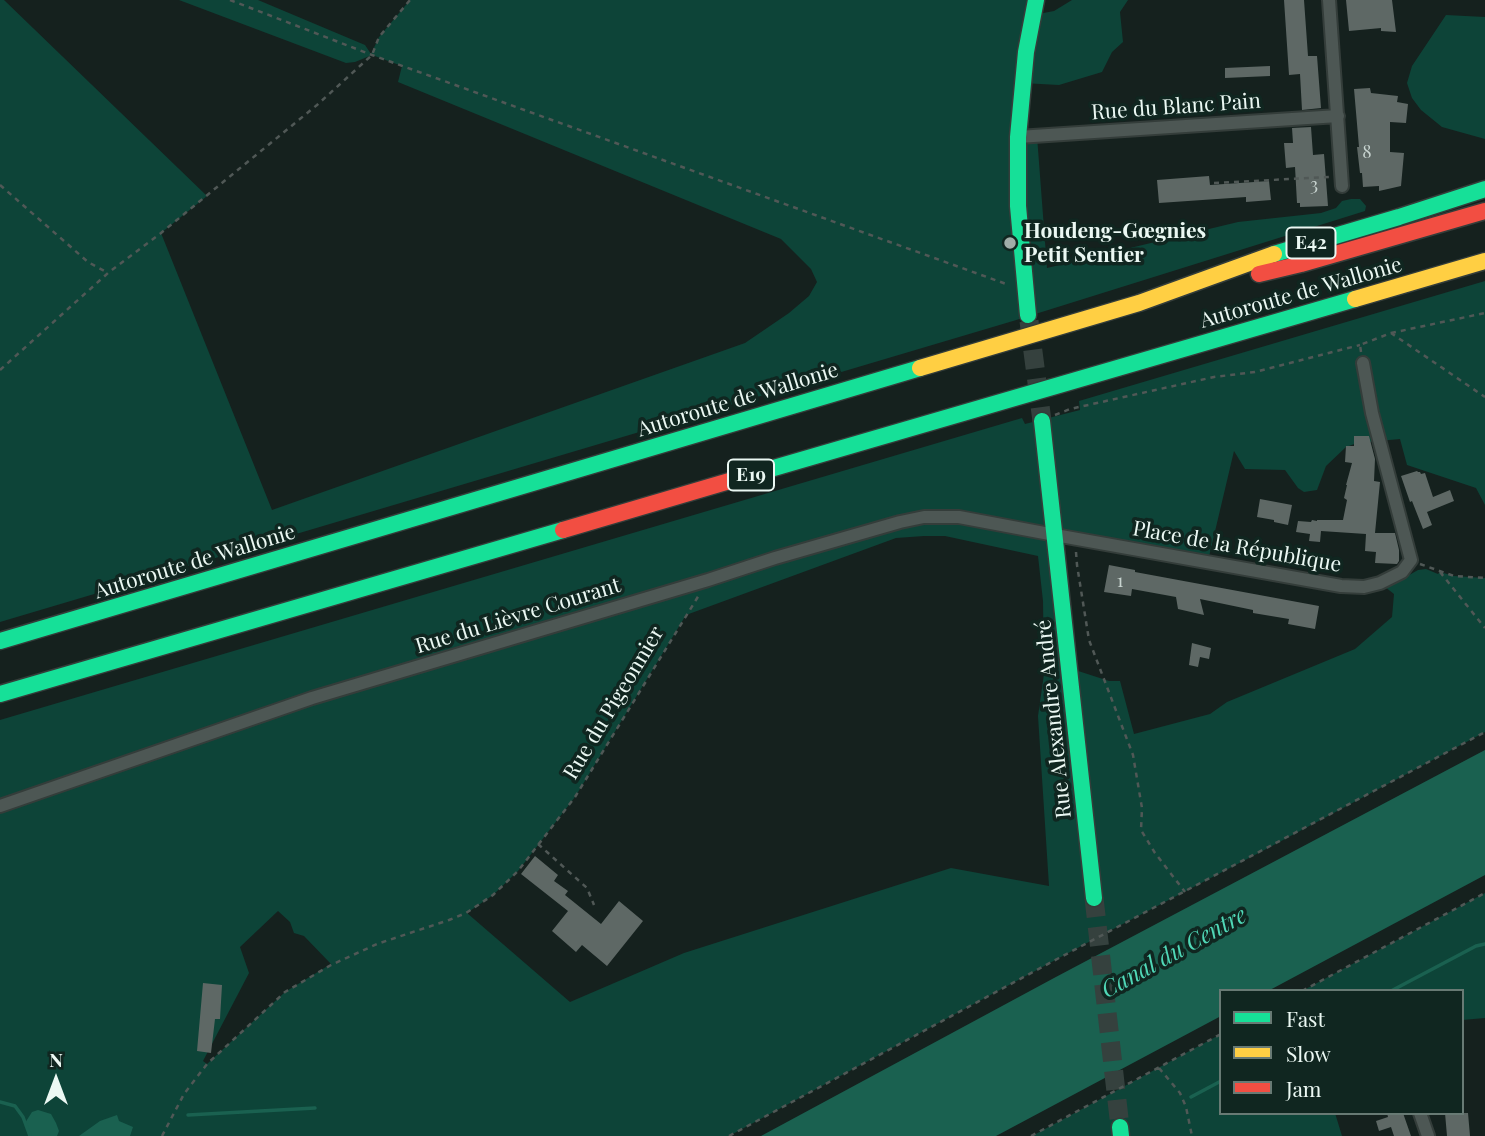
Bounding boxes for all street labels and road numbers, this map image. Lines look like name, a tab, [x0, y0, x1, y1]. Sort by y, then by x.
street label: Rue du Blanc Pain	[1090, 89, 1262, 125]
road number: E42	[1286, 228, 1336, 258]
street label: Autoroute de Wallonie	[1197, 252, 1405, 334]
street label: Autoroute de Wallonie	[634, 357, 842, 443]
road number: E19	[728, 460, 774, 490]
street label: Place de la République	[1131, 516, 1343, 578]
street label: Autoroute de Wallonie	[91, 519, 299, 605]
street label: Rue du Lièvre Courant	[412, 573, 624, 659]
street label: Rue Alexandre André	[1031, 619, 1077, 819]
street label: Rue du Pigeonnier	[558, 622, 670, 784]

